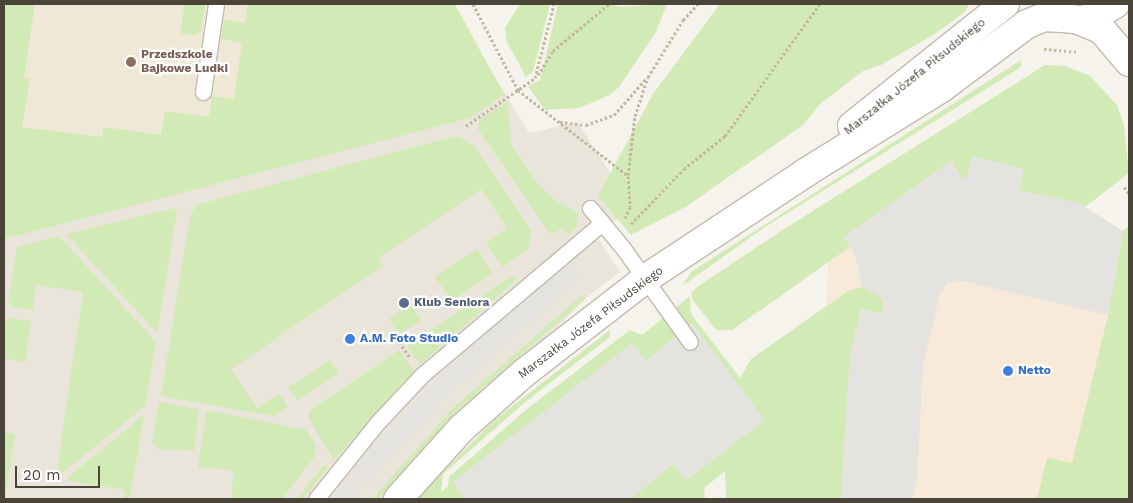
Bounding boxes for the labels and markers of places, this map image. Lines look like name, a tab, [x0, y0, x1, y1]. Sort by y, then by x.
place label: Przedszkole Bajkowe Ludki	[141, 48, 228, 76]
marker: Przedszkole Bajkowe Ludki	[125, 56, 137, 68]
place label: Klub Seniora	[414, 296, 489, 310]
marker: Klub Seniora	[398, 297, 410, 309]
place label: A.M. Foto Studio	[360, 332, 458, 346]
marker: A.M. Foto Studio	[344, 333, 356, 345]
place label: Netto	[1018, 364, 1051, 378]
marker: Netto	[1002, 365, 1014, 377]

